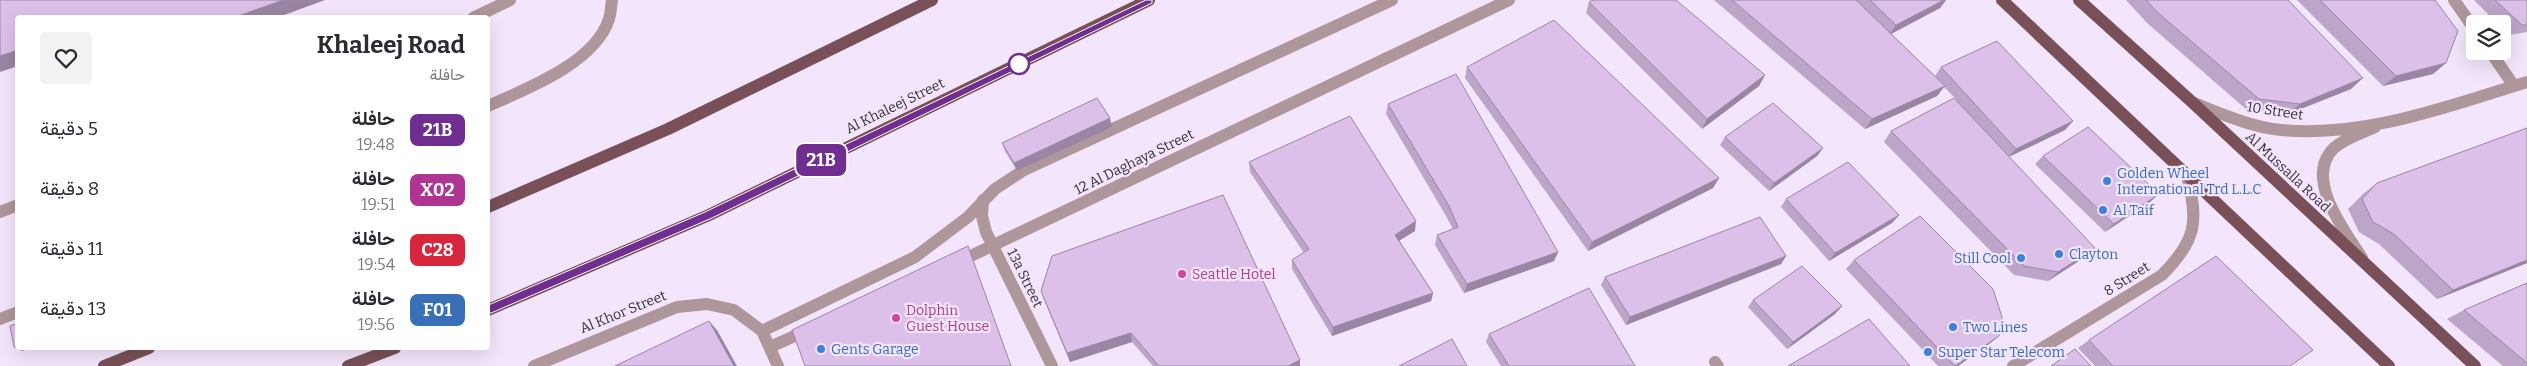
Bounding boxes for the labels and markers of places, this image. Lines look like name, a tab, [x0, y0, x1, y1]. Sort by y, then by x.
unlabelled marker	[1008, 53, 1030, 75]
place label: Golden Wheel International Trd L.L.C	[2117, 165, 2261, 198]
marker: Golden Wheel International Trd L.L.C	[2101, 175, 2113, 187]
place label: Al Taif	[2113, 202, 2155, 219]
marker: Al Taif	[2097, 204, 2109, 216]
place label: Clayton	[2069, 246, 2118, 263]
marker: Clayton	[2053, 248, 2065, 260]
place label: Still Cool	[1954, 250, 2011, 267]
marker: Still Cool	[2015, 252, 2027, 264]
place label: Seattle Hotel	[1192, 266, 1276, 283]
marker: Seattle Hotel	[1176, 268, 1188, 280]
place label: Dolphin Guest House	[906, 302, 989, 335]
marker: Dolphin Guest House	[890, 312, 902, 324]
place label: Two Lines	[1963, 319, 2028, 336]
marker: Two Lines	[1947, 321, 1959, 333]
place label: Gents Garage	[831, 341, 919, 358]
marker: Gents Garage	[815, 343, 827, 355]
place label: Super Star Telecom	[1938, 344, 2065, 361]
marker: Super Star Telecom	[1922, 346, 1934, 358]

